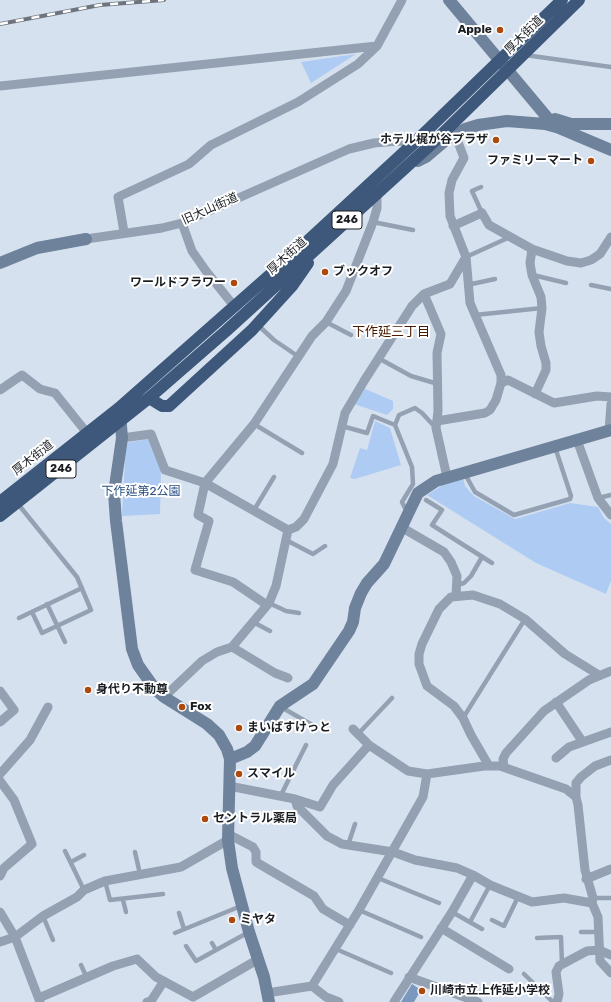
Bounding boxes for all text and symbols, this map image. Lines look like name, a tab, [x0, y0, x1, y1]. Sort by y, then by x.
street label: 厚木街道	[502, 13, 546, 57]
place label: Apple	[458, 23, 492, 37]
marker: Apple	[495, 25, 505, 35]
place label: ホテル梶が谷プラザ	[380, 133, 488, 147]
marker: ホテル梶が谷プラザ	[491, 135, 501, 145]
place label: ファミリーマート	[487, 154, 583, 168]
marker: ファミリーマート	[586, 156, 596, 166]
street label: 旧大山街道	[180, 190, 240, 228]
road number: 246	[332, 211, 362, 229]
street label: 厚木街道	[264, 235, 310, 277]
place label: ブックオフ	[333, 265, 393, 279]
marker: ブックオフ	[320, 267, 330, 277]
place label: ワールドフラワー	[130, 276, 226, 290]
marker: ワールドフラワー	[229, 278, 239, 288]
district label: 下作延三丁目	[352, 324, 430, 340]
street label: 厚木街道	[10, 438, 56, 478]
road number: 246	[46, 460, 76, 478]
park label: 下作延第2公園	[101, 485, 181, 499]
place label: 身代り不動尊	[96, 683, 168, 697]
marker: 身代り不動尊	[83, 685, 93, 695]
place label: Fox	[190, 700, 211, 714]
marker: Fox	[177, 702, 187, 712]
place label: まいばすけっと	[247, 721, 331, 735]
marker: まいばすけっと	[234, 723, 244, 733]
place label: スマイル	[247, 767, 295, 781]
marker: スマイル	[234, 769, 244, 779]
place label: セントラル薬局	[213, 812, 297, 826]
marker: セントラル薬局	[200, 814, 210, 824]
place label: ミヤタ	[240, 913, 276, 927]
marker: ミヤタ	[227, 915, 237, 925]
place label: 川崎市立上作延小学校	[430, 984, 550, 998]
marker: 川崎市立上作延小学校	[417, 986, 427, 996]

